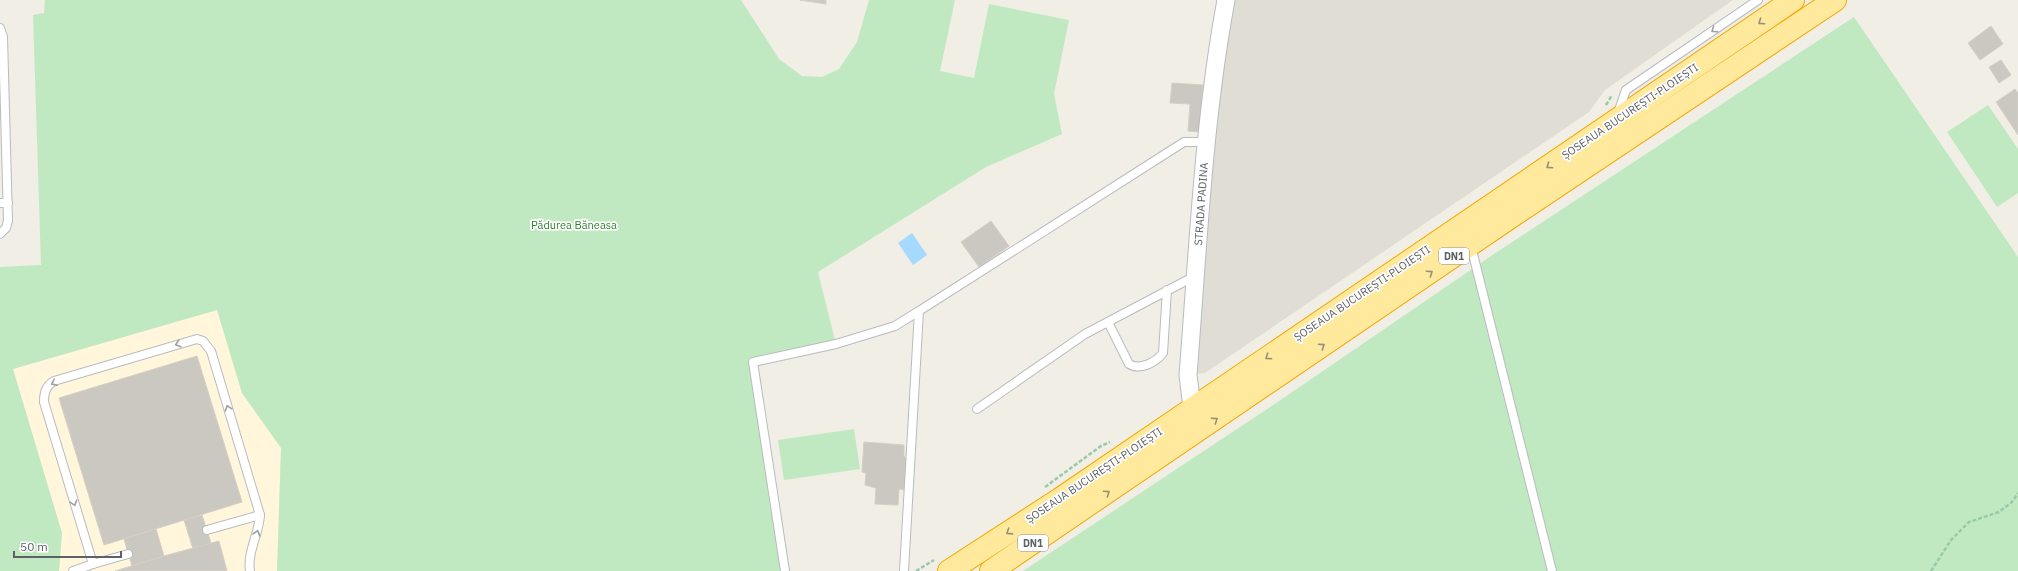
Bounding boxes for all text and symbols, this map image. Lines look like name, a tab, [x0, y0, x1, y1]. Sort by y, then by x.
one-way arrow	[1758, 17, 1765, 25]
one-way arrow	[1711, 25, 1718, 33]
street label: ȘOSEAUA BUCUREȘTI-PLOIEȘTI	[1559, 60, 1701, 162]
one-way arrow	[1546, 161, 1553, 168]
street label: STRADA PADINA	[1191, 162, 1211, 246]
park label: Pădurea Băneasa	[531, 218, 617, 232]
street label: ȘOSEAUA BUCUREȘTI-PLOIEȘTI	[1291, 242, 1433, 344]
road number: DN1	[1439, 248, 1469, 264]
one-way arrow	[1425, 271, 1432, 278]
one-way arrow	[174, 339, 181, 348]
one-way arrow	[1318, 344, 1325, 351]
one-way arrow	[1265, 352, 1272, 359]
one-way arrow	[51, 378, 58, 386]
one-way arrow	[224, 405, 233, 412]
one-way arrow	[1211, 417, 1218, 425]
street label: ȘOSEAUA BUCUREȘTI-PLOIEȘTI	[1023, 424, 1165, 526]
one-way arrow	[1103, 491, 1110, 498]
one-way arrow	[69, 500, 78, 507]
one-way arrow	[1006, 527, 1013, 535]
one-way arrow	[252, 530, 261, 537]
scale bar	[14, 533, 121, 559]
road number: DN1	[1018, 535, 1048, 551]
text: 50 m	[20, 539, 48, 554]

